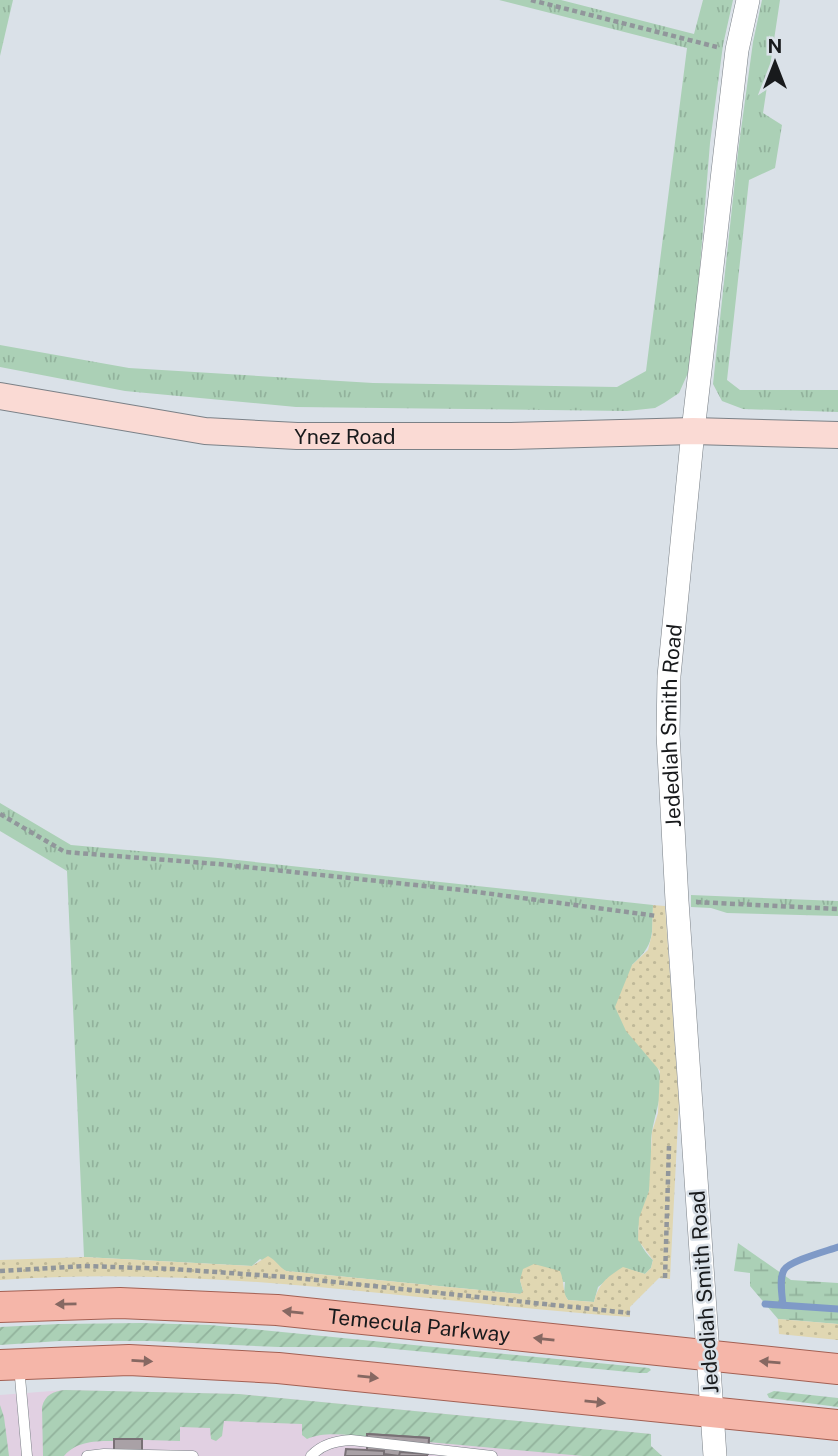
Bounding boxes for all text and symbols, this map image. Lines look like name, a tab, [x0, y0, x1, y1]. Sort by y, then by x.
north arrow	[740, 28, 810, 98]
text: N	[768, 35, 782, 57]
street label: Ynez Road	[294, 424, 395, 449]
street label: Jedediah Smith Road	[655, 623, 687, 828]
street label: Jedediah Smith Road	[684, 1190, 724, 1394]
one-way arrow	[55, 1299, 77, 1310]
street label: Temecula Parkway	[326, 1303, 512, 1347]
one-way arrow	[282, 1306, 304, 1317]
one-way arrow	[533, 1333, 555, 1344]
one-way arrow	[131, 1356, 153, 1367]
one-way arrow	[759, 1356, 781, 1367]
one-way arrow	[358, 1372, 380, 1383]
one-way arrow	[584, 1396, 606, 1407]

